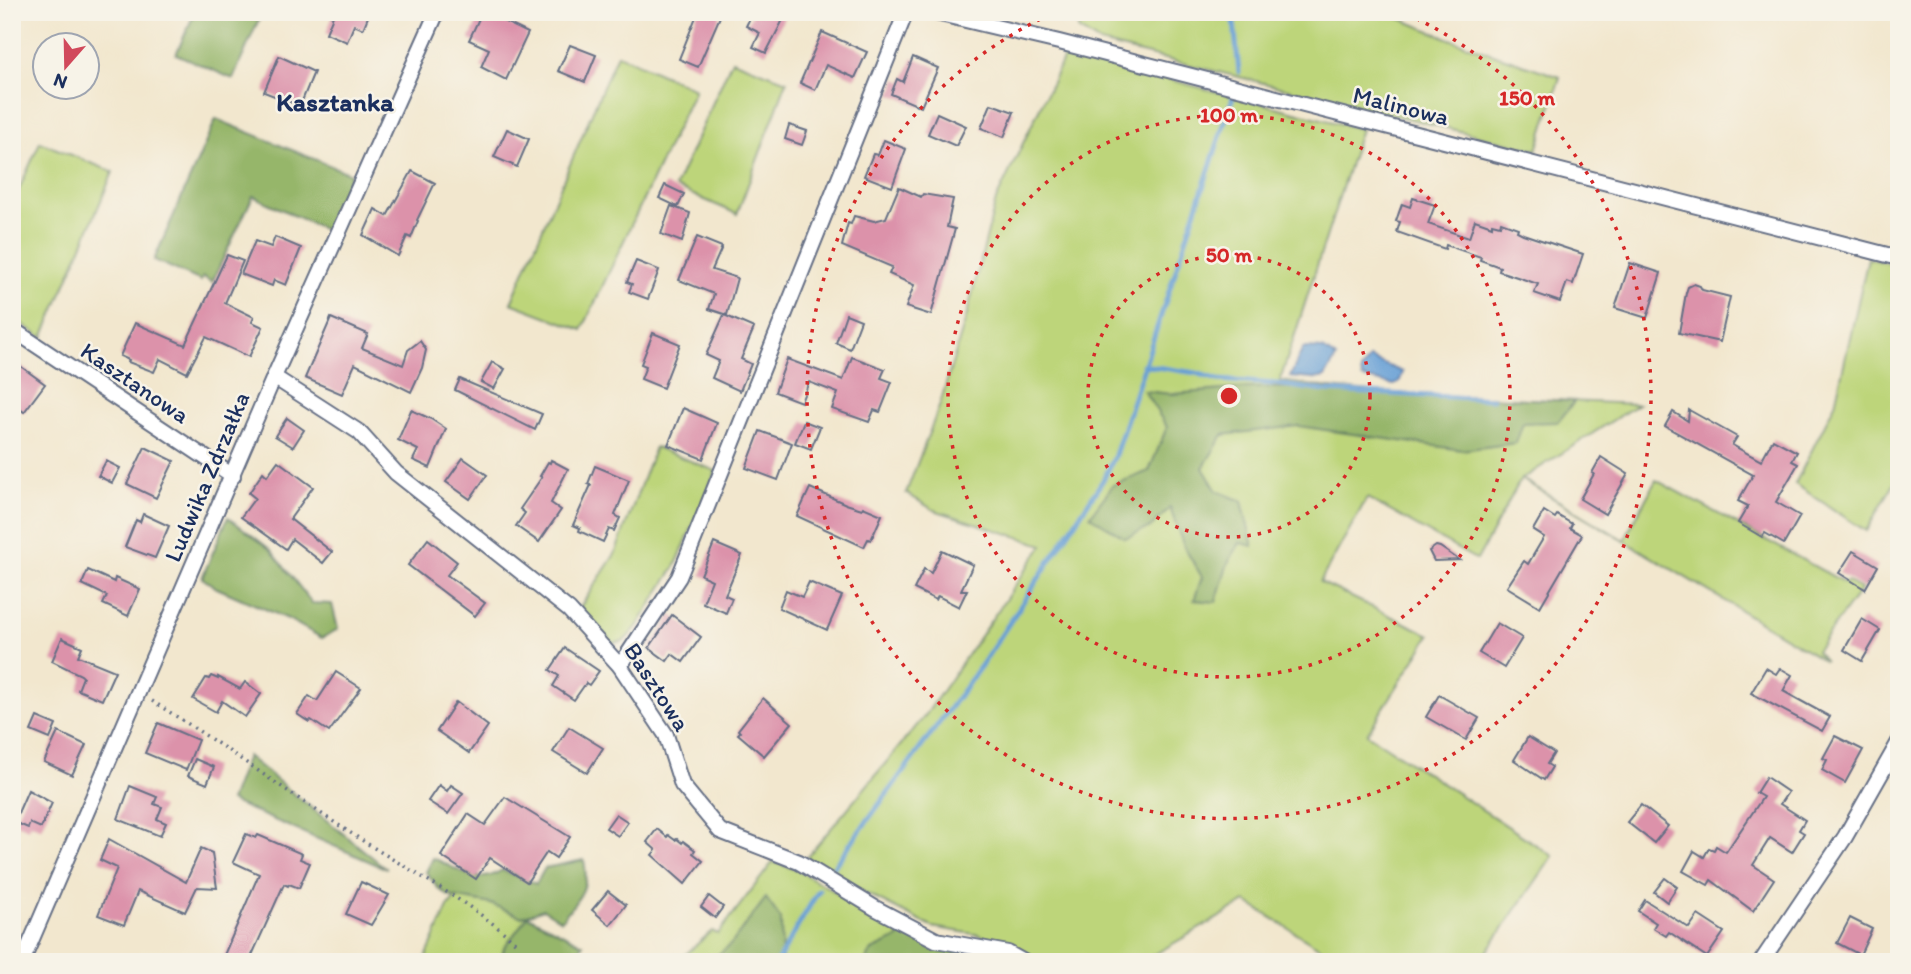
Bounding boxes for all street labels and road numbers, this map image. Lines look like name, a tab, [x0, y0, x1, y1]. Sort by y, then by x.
street label: Malinowa	[1350, 80, 1453, 132]
street label: Kasztanowa	[75, 336, 196, 430]
street label: Ludwika Zdrzałka	[158, 387, 255, 566]
street label: Basztowa	[618, 637, 697, 737]

